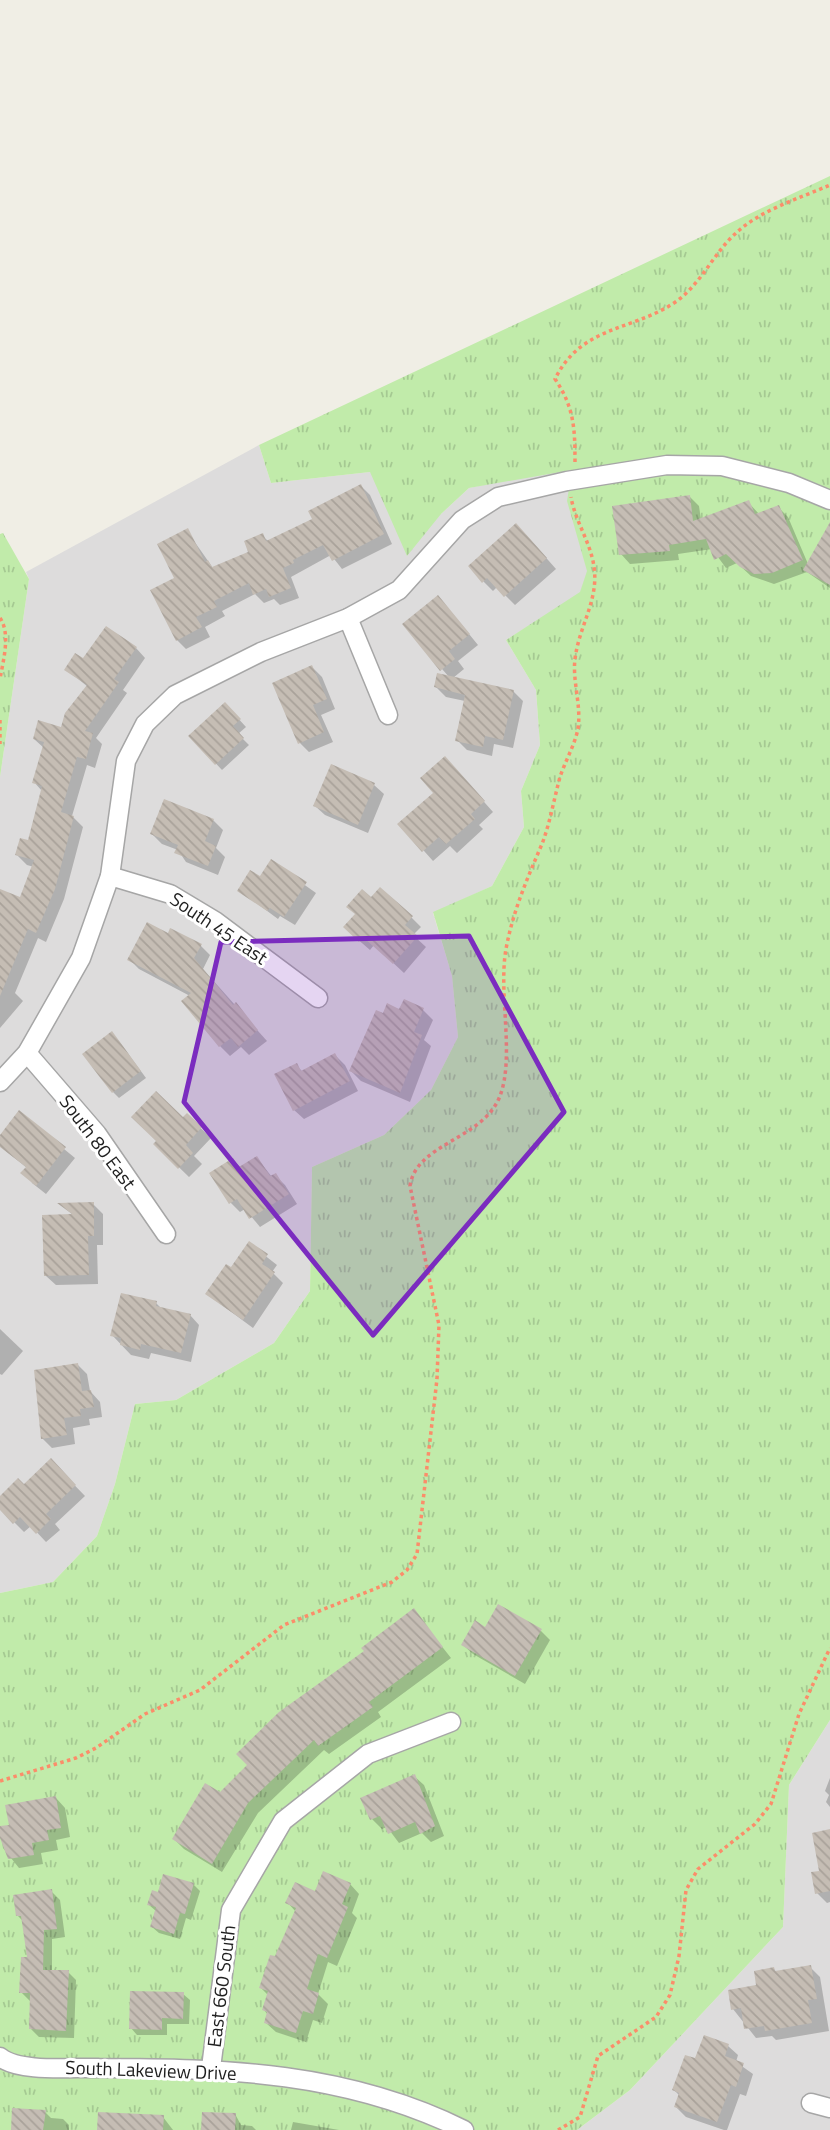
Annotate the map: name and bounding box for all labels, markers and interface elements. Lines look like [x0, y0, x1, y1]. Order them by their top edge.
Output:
street label: South 45 East [165, 884, 274, 971]
street label: South 80 East [53, 1088, 144, 1196]
street label: East 660 South [199, 1923, 242, 2049]
street label: South Lakeview Drive [65, 2052, 237, 2087]

